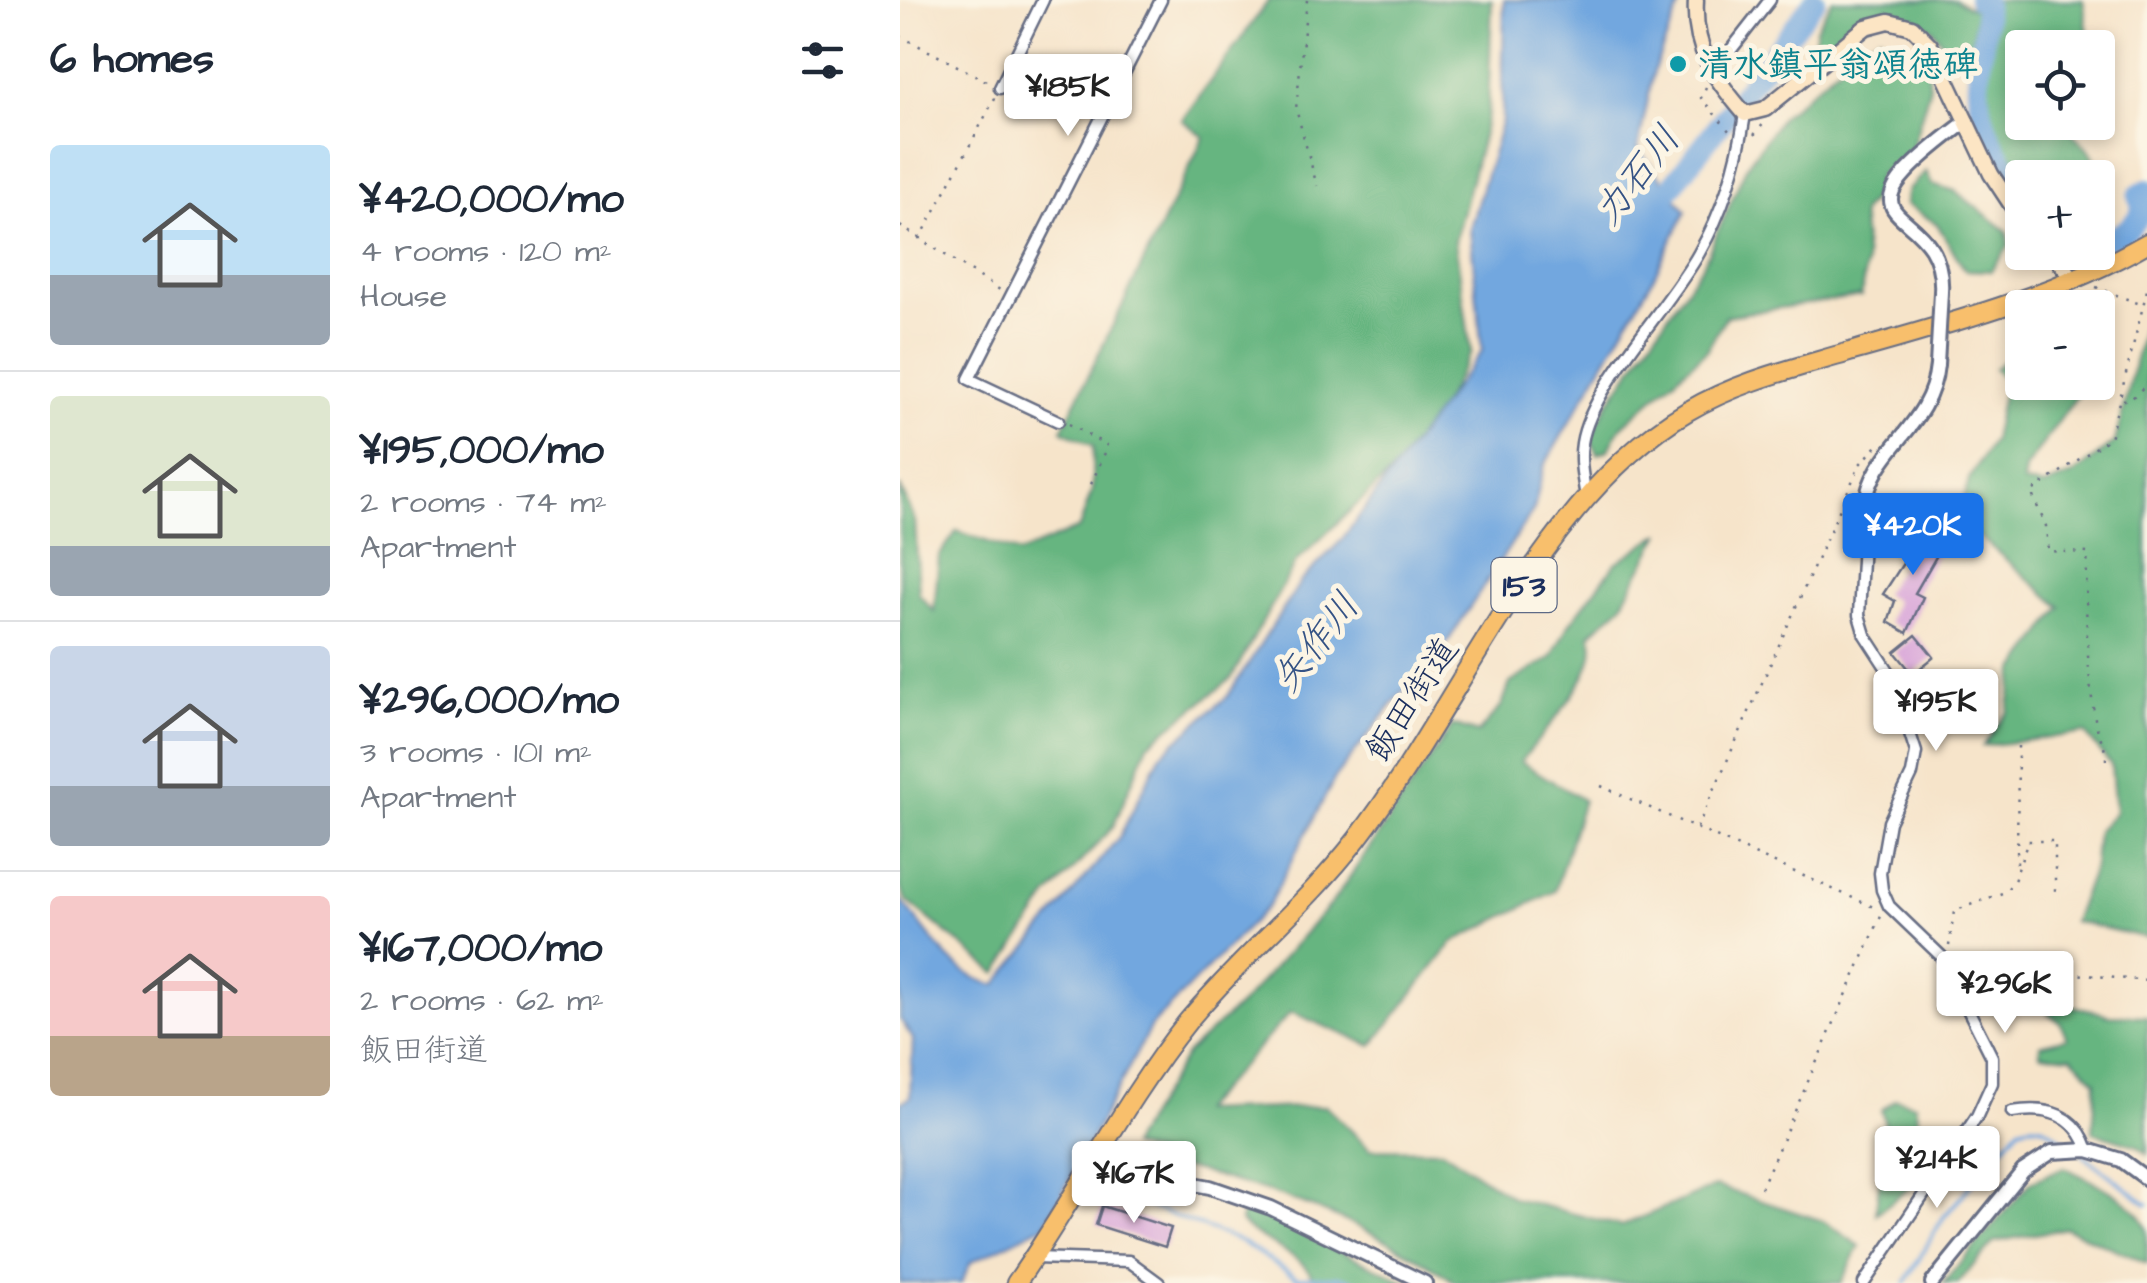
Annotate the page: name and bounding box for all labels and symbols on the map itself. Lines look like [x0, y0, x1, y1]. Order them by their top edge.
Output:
place label: 清水鎮平翁頌徳碑 [1698, 41, 1978, 90]
marker: 清水鎮平翁頌徳碑 [1667, 53, 1689, 75]
pin: ¥185K [998, 54, 1138, 139]
water label: 力石川 [1582, 115, 1693, 237]
pin: ¥420K [1843, 493, 1983, 578]
road number: 153 [1492, 558, 1556, 612]
water label: 矢作川 [1261, 582, 1372, 704]
street label: 飯田街道 [1354, 628, 1471, 772]
pin: ¥195K [1866, 669, 2006, 754]
pin: ¥296K [1935, 951, 2075, 1036]
pin: ¥214K [1867, 1126, 2007, 1211]
pin: ¥167K [1064, 1141, 1204, 1226]

